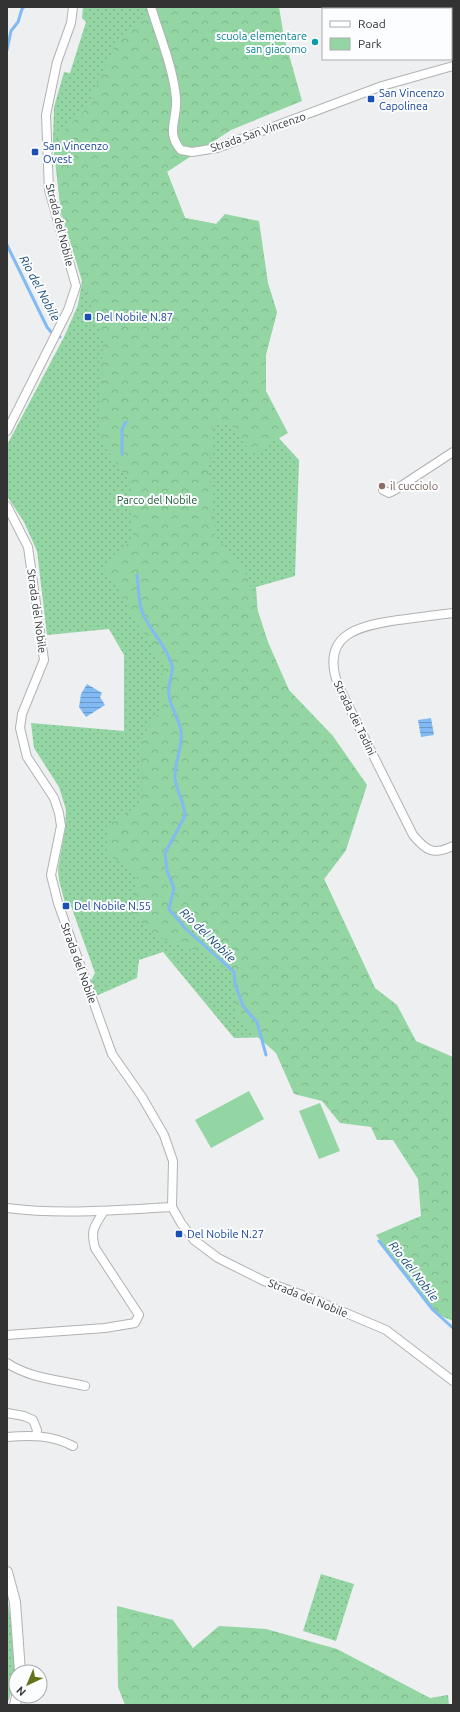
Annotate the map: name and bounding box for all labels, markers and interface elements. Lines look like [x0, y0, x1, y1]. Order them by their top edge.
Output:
legend [322, 8, 452, 60]
text: Road [358, 17, 386, 30]
place label: scuola elementare san giacomo [216, 30, 307, 55]
marker: scuola elementare san giacomo [310, 37, 320, 47]
text: Park [358, 37, 382, 50]
place label: San Vincenzo Capolinea [379, 87, 444, 112]
marker: San Vincenzo Capolinea [366, 94, 376, 104]
street label: Strada San Vincenzo [209, 110, 307, 154]
place label: San Vincenzo Ovest [43, 140, 108, 165]
marker: San Vincenzo Ovest [30, 147, 40, 157]
street label: Strada del Nobile [44, 182, 76, 268]
water label: Rio del Nobile [17, 253, 63, 323]
place label: Del Nobile N.87 [96, 311, 173, 323]
marker: Del Nobile N.87 [83, 312, 93, 322]
place label: il cucciolo [390, 480, 438, 492]
marker: il cucciolo [377, 481, 387, 491]
park label: Parco del Nobile [117, 494, 197, 506]
street label: Strada del Nobile [25, 568, 49, 654]
street label: Strada dei Tadini [332, 679, 378, 757]
place label: Del Nobile N.55 [74, 900, 151, 912]
marker: Del Nobile N.55 [61, 901, 71, 911]
water label: Rio del Nobile [178, 905, 238, 965]
street label: Strada del Nobile [59, 921, 99, 1005]
place label: Del Nobile N.27 [187, 1228, 264, 1240]
marker: Del Nobile N.27 [174, 1229, 184, 1239]
water label: Rio del Nobile [387, 1239, 441, 1303]
street label: Strada del Nobile [266, 1277, 350, 1319]
north arrow [8, 1664, 48, 1704]
text: N [14, 1684, 28, 1698]

